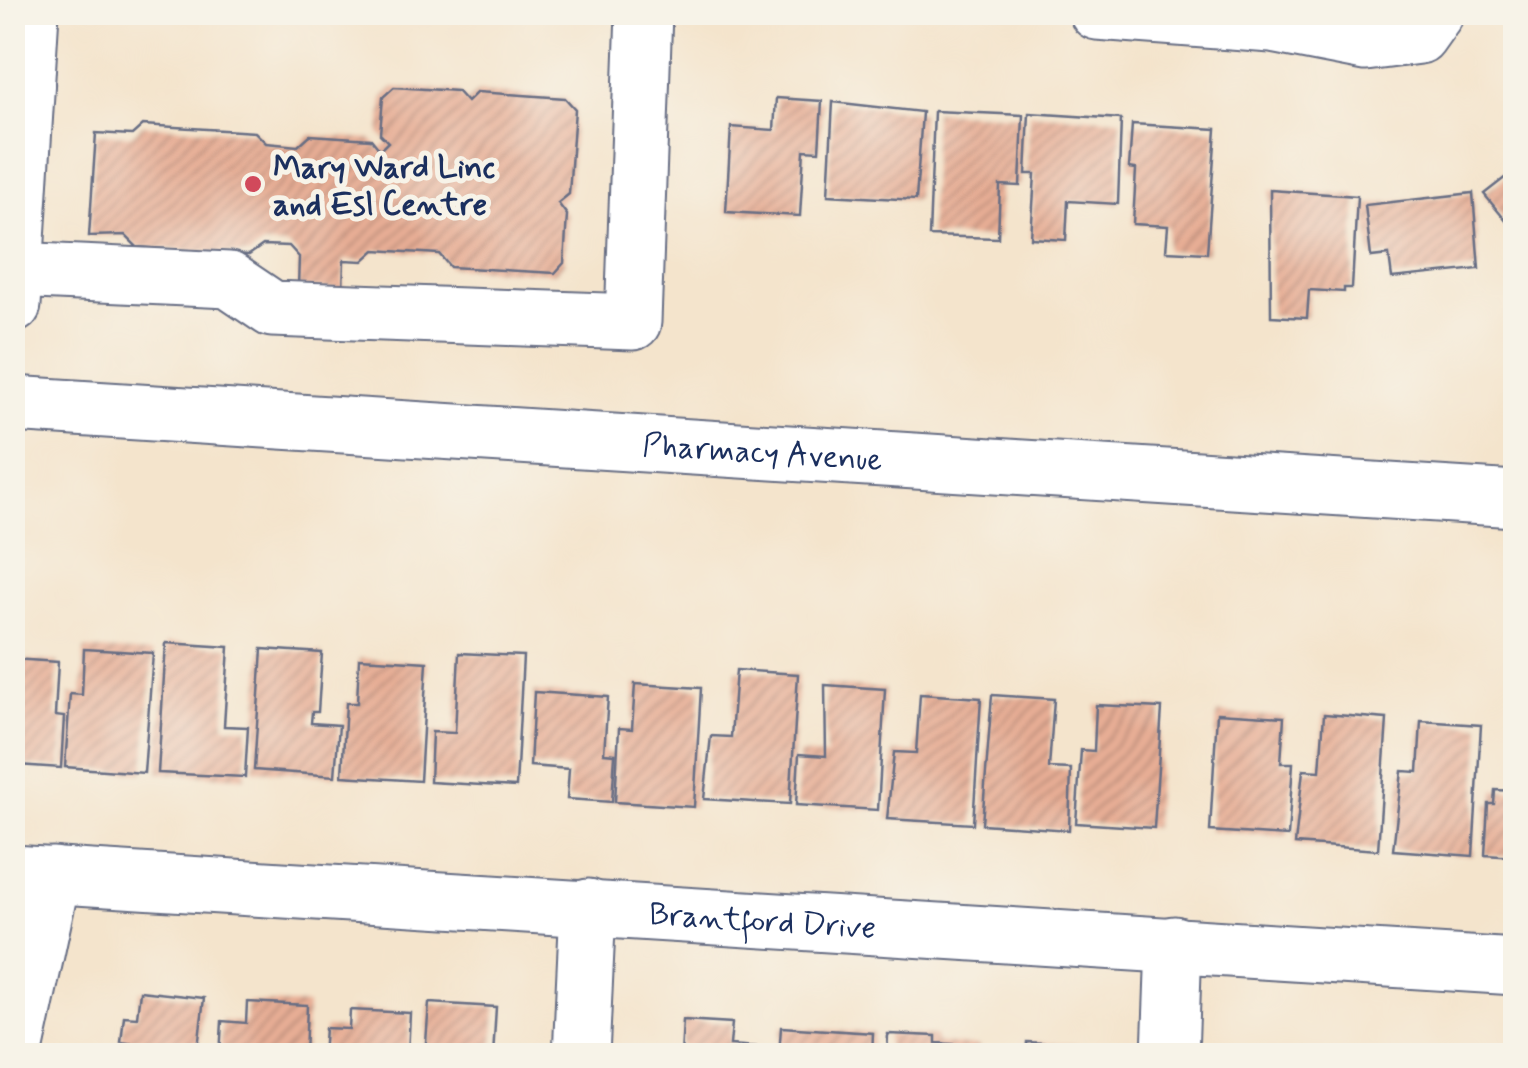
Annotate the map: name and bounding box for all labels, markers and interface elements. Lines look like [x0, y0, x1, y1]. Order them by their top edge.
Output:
place label: Mary Ward Linc and Esl Centre [273, 147, 496, 226]
marker: Mary Ward Linc and Esl Centre [242, 173, 264, 195]
street label: Pharmacy Avenue [641, 425, 884, 482]
street label: Brantford Drive [648, 894, 877, 950]

